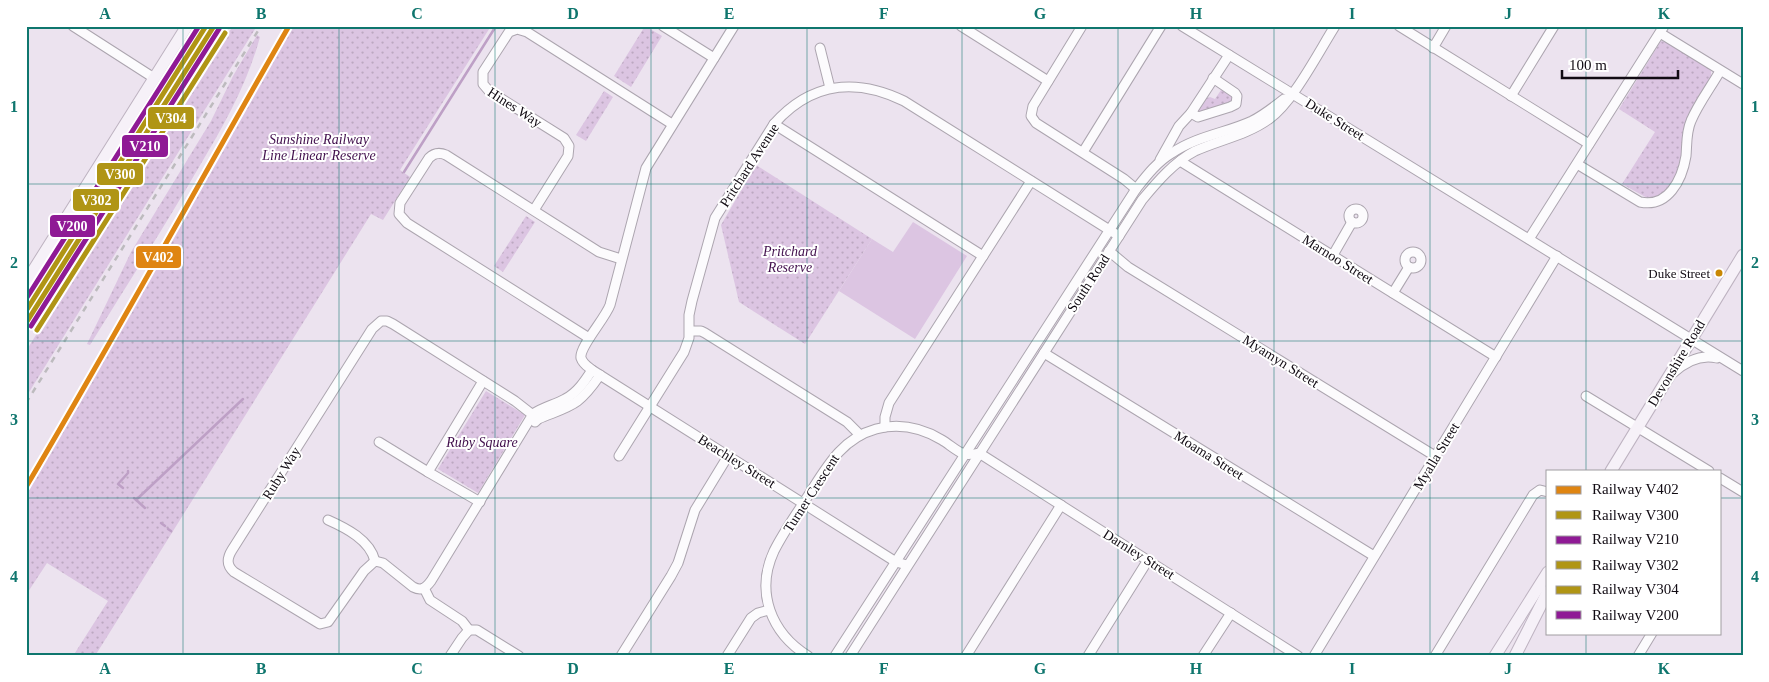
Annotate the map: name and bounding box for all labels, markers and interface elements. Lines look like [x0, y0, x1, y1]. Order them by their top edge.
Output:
text: A [99, 5, 111, 22]
text: B [256, 5, 267, 22]
text: C [411, 5, 423, 22]
text: D [567, 5, 579, 22]
text: E [724, 5, 734, 22]
text: F [879, 5, 889, 22]
text: G [1034, 5, 1047, 22]
text: H [1190, 5, 1203, 22]
text: I [1349, 5, 1355, 22]
text: J [1504, 5, 1512, 22]
text: K [1658, 5, 1671, 22]
scale bar [1562, 48, 1678, 80]
text: 100 m [1569, 57, 1607, 73]
street label: Hines Way [485, 84, 544, 130]
street label: Duke Street [1303, 95, 1367, 143]
text: 1 [10, 98, 18, 115]
text: 1 [1751, 98, 1759, 115]
line badge: V304 [147, 106, 195, 130]
text: V304 [155, 111, 187, 126]
street label: Pritchard Avenue [717, 121, 782, 210]
park label: Sunshine Railway Line Linear Reserve [261, 132, 376, 163]
line badge: V210 [121, 134, 169, 158]
text: V210 [129, 139, 161, 154]
line badge: V300 [96, 162, 144, 186]
text: V300 [104, 167, 136, 182]
line badge: V302 [72, 188, 120, 212]
text: V302 [80, 193, 112, 208]
line badge: V200 [49, 214, 96, 238]
text: V200 [56, 219, 88, 234]
street label: Marnoo Street [1300, 232, 1376, 287]
park label: Pritchard Reserve [762, 244, 818, 275]
line badge: V402 [135, 245, 182, 269]
text: V402 [142, 250, 174, 265]
street label: South Road [1064, 252, 1113, 315]
text: 2 [10, 254, 18, 271]
text: 2 [1751, 254, 1759, 271]
place label: Duke Street [1648, 266, 1710, 281]
marker: Duke Street [1714, 268, 1724, 278]
street label: Devonshire Road [1645, 318, 1708, 409]
street label: Myamyn Street [1240, 332, 1322, 391]
text: 3 [10, 411, 18, 428]
text: 3 [1751, 411, 1759, 428]
street label: Myalla Street [1410, 420, 1462, 493]
street label: Moama Street [1171, 428, 1246, 483]
street label: Beachley Street [695, 432, 778, 491]
park label: Ruby Square [445, 435, 518, 450]
street label: Ruby Way [259, 444, 303, 502]
street label: Turner Crescent [781, 451, 842, 535]
legend [1546, 470, 1722, 634]
text: Railway V402 [1592, 481, 1679, 497]
text: Railway V300 [1592, 507, 1679, 523]
street label: Darnley Street [1100, 527, 1177, 582]
text: Railway V210 [1592, 531, 1679, 547]
text: Railway V302 [1592, 557, 1679, 573]
text: 4 [10, 568, 18, 585]
text: 4 [1751, 568, 1759, 585]
text: Railway V304 [1592, 581, 1679, 597]
text: Railway V200 [1592, 607, 1679, 623]
text: A [99, 660, 111, 677]
text: B [256, 660, 267, 677]
text: C [411, 660, 423, 677]
text: D [567, 660, 579, 677]
text: E [724, 660, 734, 677]
text: F [879, 660, 889, 677]
text: G [1034, 660, 1047, 677]
text: H [1190, 660, 1203, 677]
text: I [1349, 660, 1355, 677]
text: J [1504, 660, 1512, 677]
text: K [1658, 660, 1671, 677]

